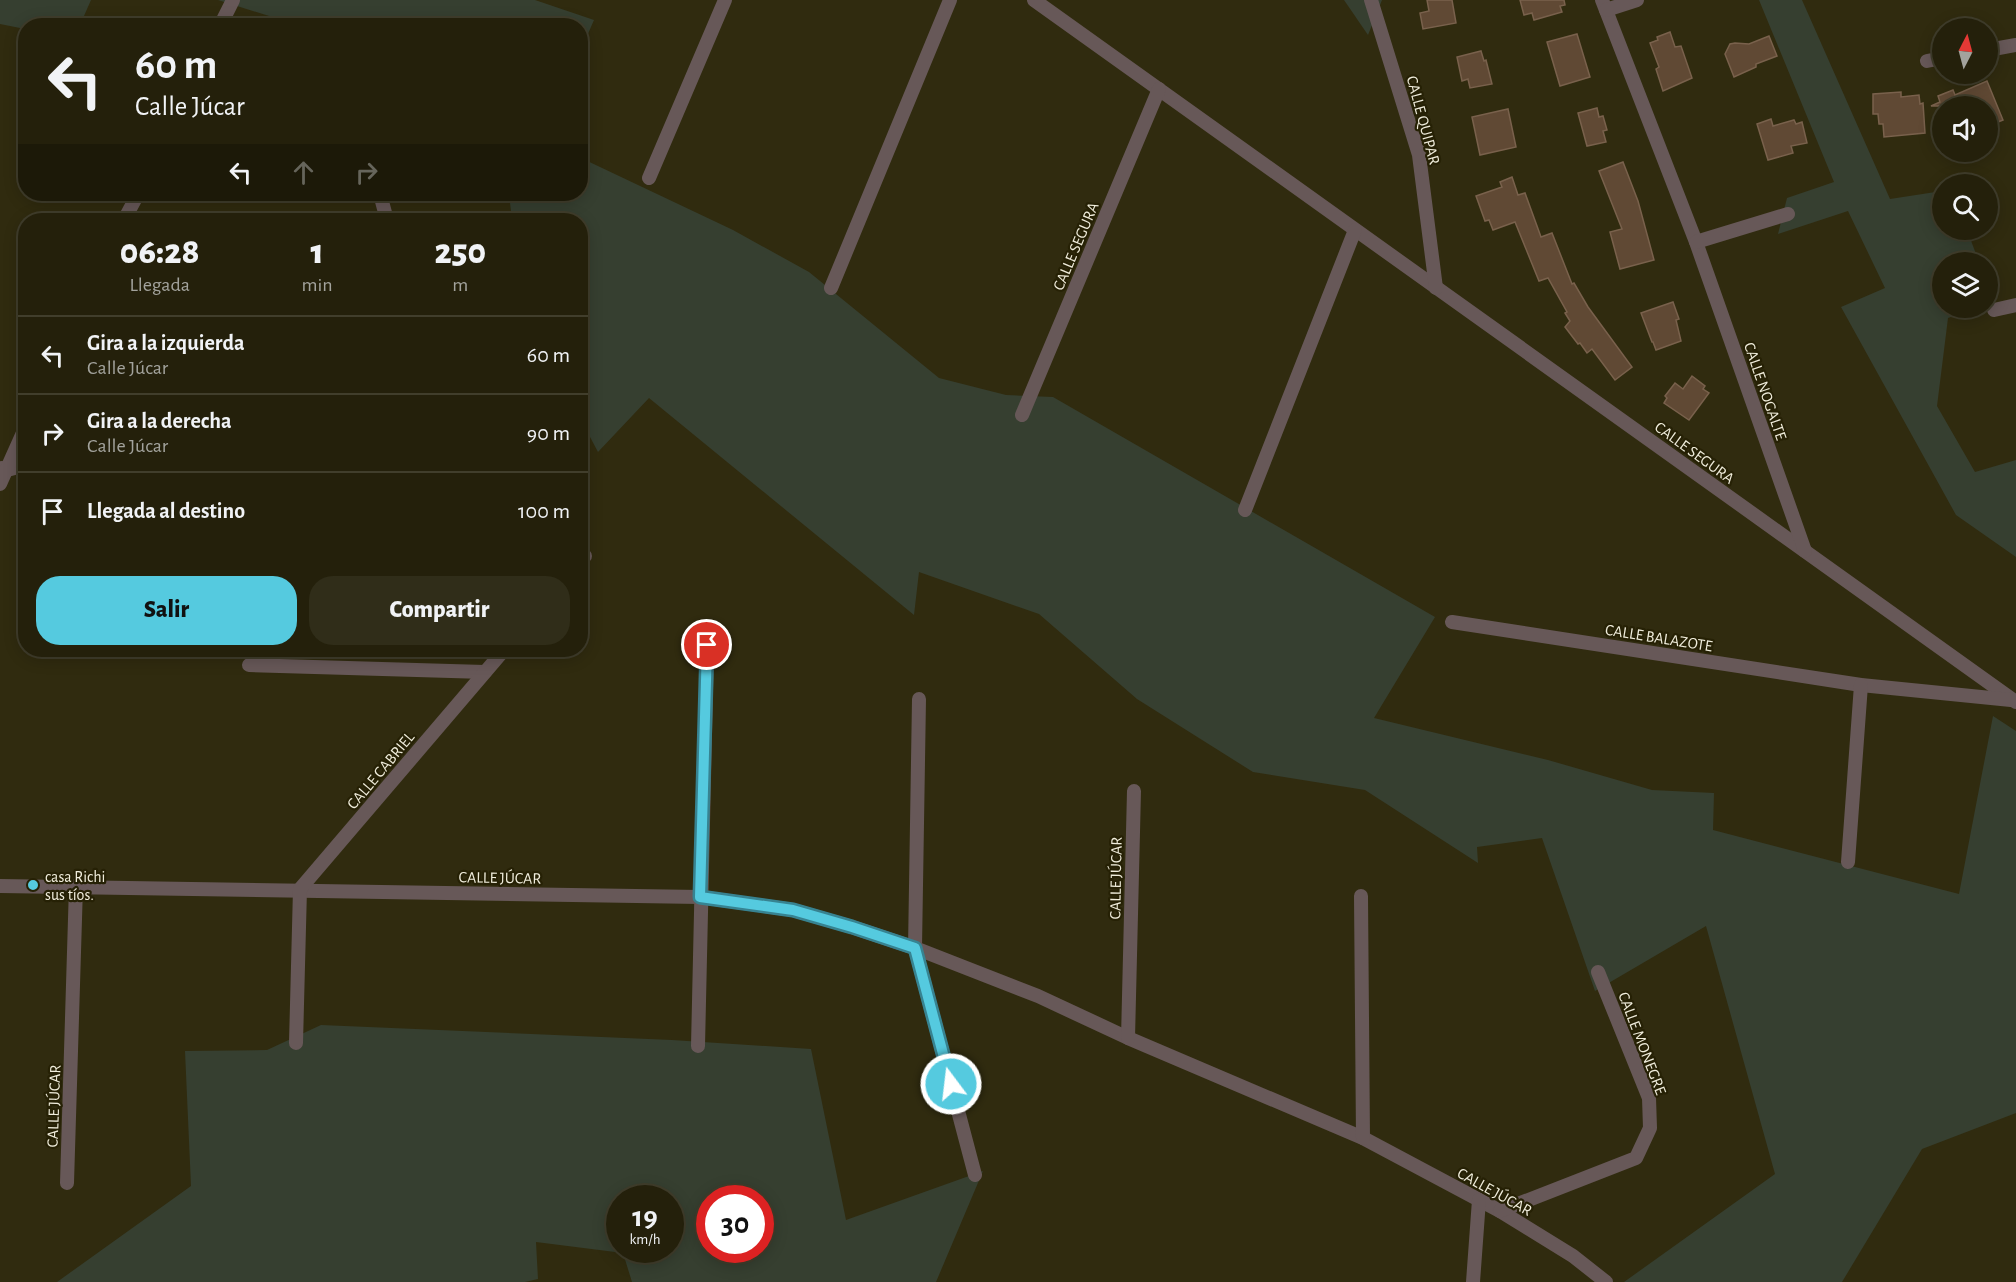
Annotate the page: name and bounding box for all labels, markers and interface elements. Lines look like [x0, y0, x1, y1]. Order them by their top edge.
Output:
north arrow [1932, 18, 1998, 84]
map controls [1932, 18, 1998, 318]
icon: left [36, 42, 114, 120]
text: 60 m [135, 44, 217, 86]
street label: CALLE QUIPAR [1403, 74, 1443, 167]
text: Calle Júcar [135, 93, 245, 120]
button: sound [1932, 96, 1998, 162]
icon: left [224, 156, 257, 189]
icon: ahead [287, 156, 320, 189]
icon: right [350, 156, 383, 189]
button: search [1932, 174, 1998, 240]
street label: CALLE SEGURA [1050, 200, 1102, 293]
text: 06:28 [120, 234, 200, 270]
text: 1 [310, 234, 324, 270]
text: 250 [434, 234, 486, 270]
button: layers [1932, 252, 1998, 318]
text: Llegada [129, 275, 190, 295]
text: min [301, 275, 333, 295]
text: m [452, 275, 468, 295]
text: Gira a la izquierda [87, 332, 245, 354]
icon: left [36, 339, 69, 372]
street label: CALLE NOGALTE [1741, 340, 1789, 443]
text: 60 m [527, 344, 570, 366]
text: Calle Júcar [87, 358, 168, 378]
text: Gira a la derecha [87, 410, 232, 432]
icon: right [36, 417, 69, 450]
street label: CALLE SEGURA [1652, 419, 1737, 487]
text: 90 m [527, 422, 570, 444]
text: Calle Júcar [87, 436, 168, 456]
icon: arrive [36, 495, 69, 528]
text: Llegada al destino [87, 500, 245, 522]
text: 100 m [518, 500, 570, 522]
button: Salir [36, 576, 297, 645]
button: Compartir [309, 576, 570, 645]
pin [681, 619, 732, 670]
street label: CALLE BALAZOTE [1604, 622, 1714, 654]
icon: arrive [690, 628, 723, 661]
street label: CALLE CABRIEL [344, 729, 418, 812]
street label: CALLE JÚCAR [1105, 836, 1125, 919]
street label: CALLE JÚCAR [459, 867, 542, 887]
place label: casa Richi sus tíos. [45, 869, 105, 903]
marker: casa Richi sus tíos. [26, 878, 40, 892]
street label: CALLE MONEGRE [1615, 990, 1669, 1097]
position arrow [919, 1052, 983, 1116]
street label: CALLE JÚCAR [43, 1064, 63, 1148]
street label: CALLE JÚCAR [1454, 1163, 1536, 1219]
speed limit sign: 30 [696, 1185, 774, 1263]
text: 19 [632, 1202, 658, 1232]
text: km/h [630, 1232, 660, 1247]

